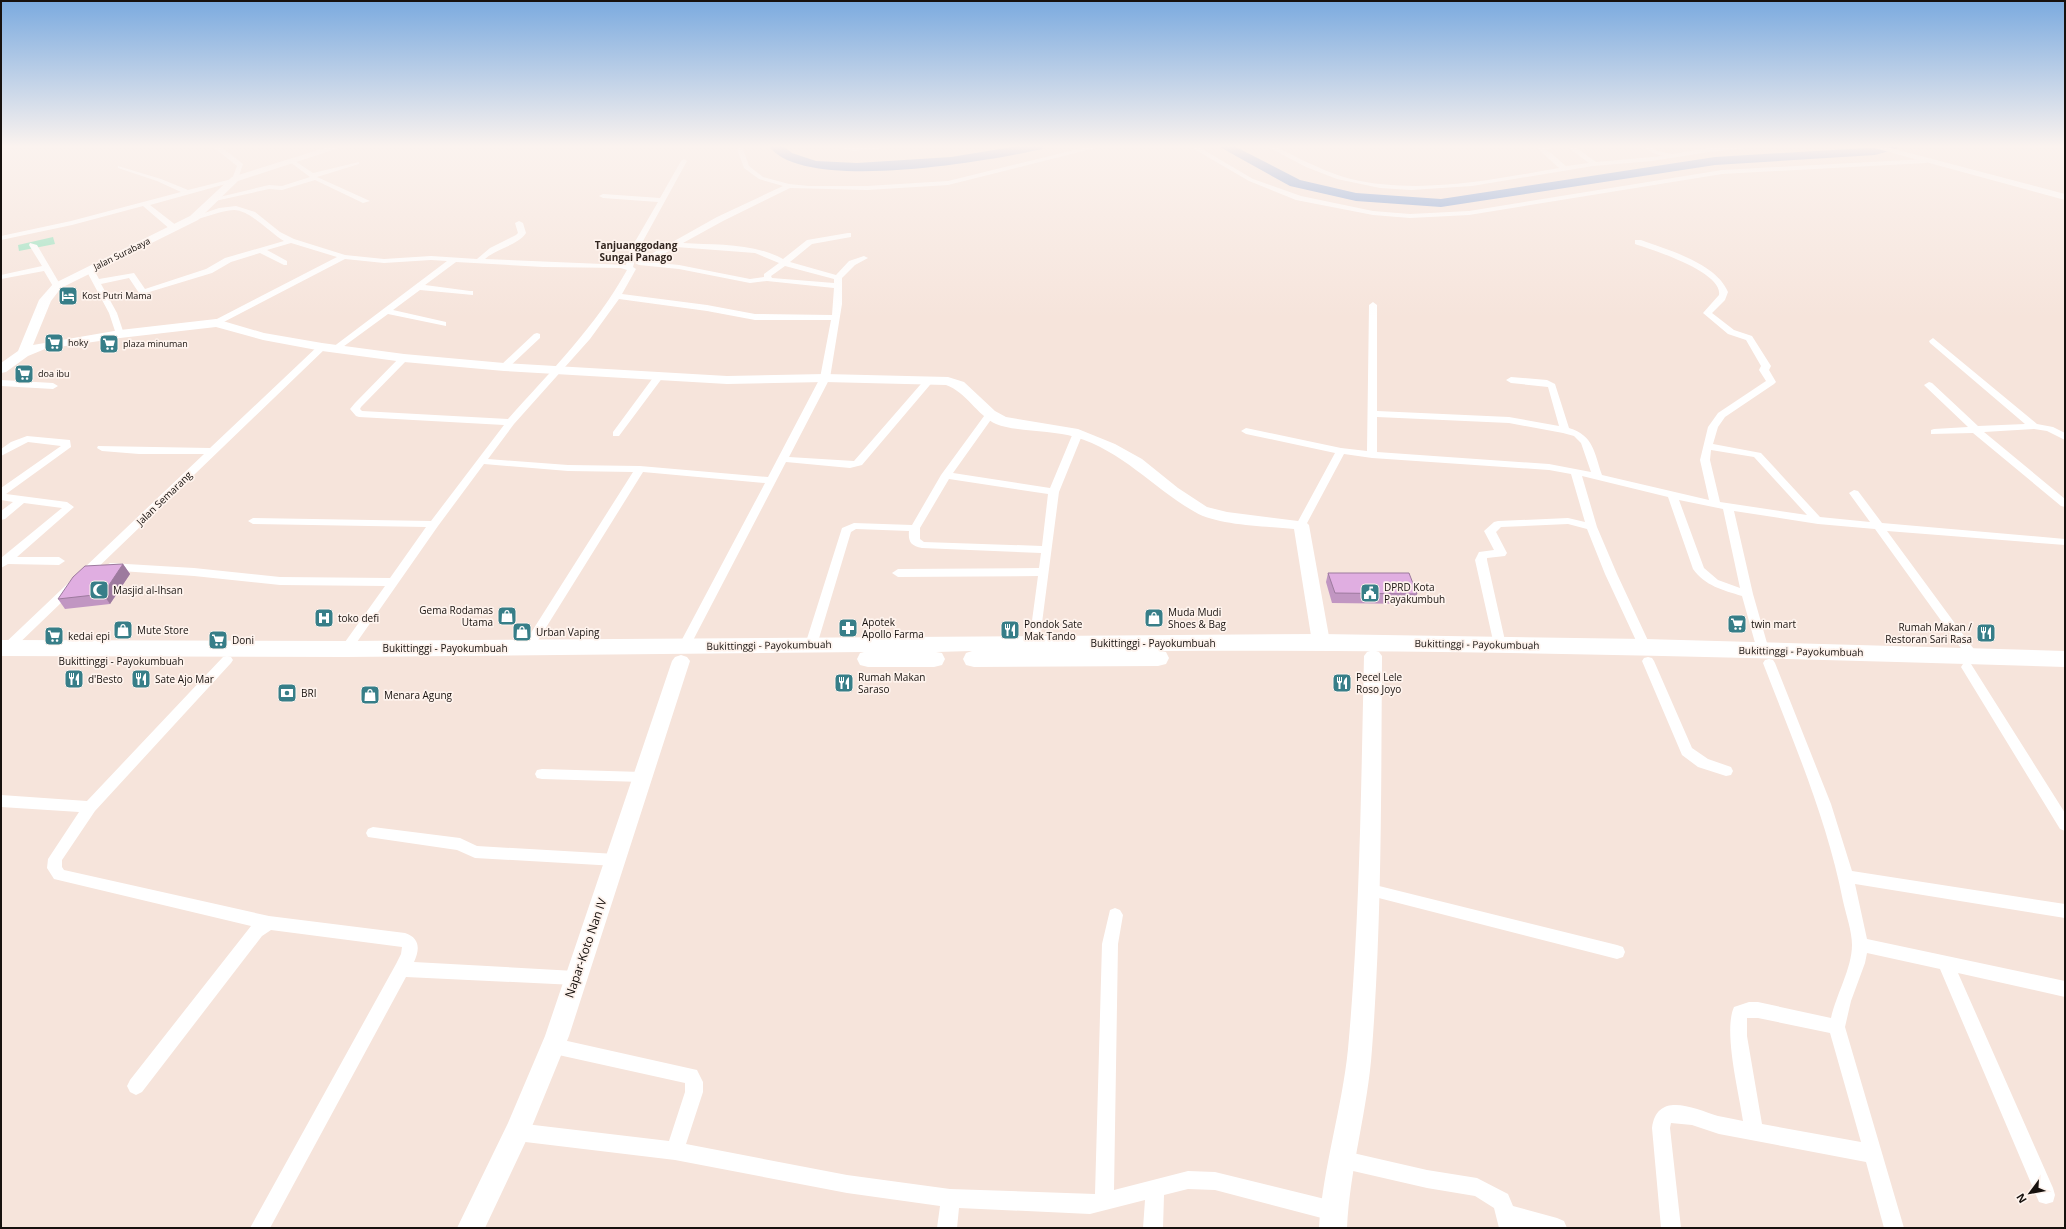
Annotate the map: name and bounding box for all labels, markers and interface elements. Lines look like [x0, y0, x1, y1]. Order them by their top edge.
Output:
street label: Jalan Surabaya [90, 234, 152, 273]
district label: Tanjuanggodang Sungai Panago [595, 238, 678, 264]
hotel icon: Kost Putri Mama [57, 285, 79, 307]
place label: Kost Putri Mama [82, 289, 152, 302]
supermarket icon: hoky [43, 332, 65, 354]
supermarket icon: plaza minuman [98, 333, 120, 355]
place label: hoky [68, 336, 89, 349]
place label: plaza minuman [123, 337, 188, 350]
supermarket icon: doa ibu [13, 363, 35, 385]
place label: doa ibu [38, 367, 70, 380]
street label: Jalan Semarang [132, 468, 195, 529]
mosque icon: Masjid al-Ihsan [88, 579, 110, 601]
place label: DPRD Kota Payakumbuh [1384, 580, 1445, 606]
public building icon: DPRD Kota Payakumbuh [1359, 582, 1381, 604]
place label: Masjid al-Ihsan [113, 583, 183, 597]
place label: Gema Rodamas Utama [419, 603, 493, 629]
shop icon: Gema Rodamas Utama [496, 605, 518, 627]
place label: Muda Mudi Shoes & Bag [1168, 605, 1227, 631]
hospital icon: toko defi [313, 607, 335, 629]
shop icon: Muda Mudi Shoes & Bag [1143, 607, 1165, 629]
place label: toko defi [338, 611, 379, 625]
supermarket icon: twin mart [1726, 613, 1748, 635]
place label: Apotek Apollo Farma [862, 615, 924, 641]
pharmacy icon: Apotek Apollo Farma [837, 617, 859, 639]
place label: Pondok Sate Mak Tando [1024, 617, 1083, 643]
place label: twin mart [1751, 617, 1796, 631]
shop icon: Mute Store [112, 619, 134, 641]
restaurant icon: Pondok Sate Mak Tando [999, 619, 1021, 641]
place label: Rumah Makan / Restoran Sari Rasa [1885, 620, 1972, 646]
shop icon: Urban Vaping [511, 621, 533, 643]
restaurant icon: Rumah Makan / Restoran Sari Rasa [1975, 622, 1997, 644]
place label: Mute Store [137, 623, 189, 637]
supermarket icon: kedai epi [43, 625, 65, 647]
place label: Urban Vaping [536, 625, 600, 639]
place label: kedai epi [68, 629, 110, 643]
supermarket icon: Doni [207, 629, 229, 651]
place label: Doni [232, 633, 254, 647]
street label: Bukittinggi - Payokumbuah [1090, 636, 1216, 650]
street label: Bukittinggi - Payokumbuah [1414, 636, 1540, 652]
street label: Bukittinggi - Payokumbuah [706, 637, 832, 653]
street label: Bukittinggi - Payokumbuah [382, 641, 508, 655]
street label: Bukittinggi - Payokumbuah [1738, 643, 1864, 659]
street label: Bukittinggi - Payokumbuah [58, 654, 184, 668]
restaurant icon: d'Besto [63, 668, 85, 690]
restaurant icon: Sate Ajo Mar [130, 668, 152, 690]
place label: Rumah Makan Saraso [858, 670, 925, 696]
place label: Pecel Lele Roso Joyo [1356, 670, 1403, 696]
place label: d'Besto [88, 672, 123, 686]
place label: Sate Ajo Mar [155, 672, 214, 686]
restaurant icon: Rumah Makan Saraso [833, 672, 855, 694]
restaurant icon: Pecel Lele Roso Joyo [1331, 672, 1353, 694]
bank icon: BRI [276, 682, 298, 704]
shop icon: Menara Agung [359, 684, 381, 706]
place label: BRI [301, 686, 316, 700]
place label: Menara Agung [384, 688, 453, 702]
street label: Napar-Koto Nan IV [561, 895, 611, 1000]
north arrow [2010, 1173, 2050, 1213]
text: N [2012, 1191, 2030, 1206]

